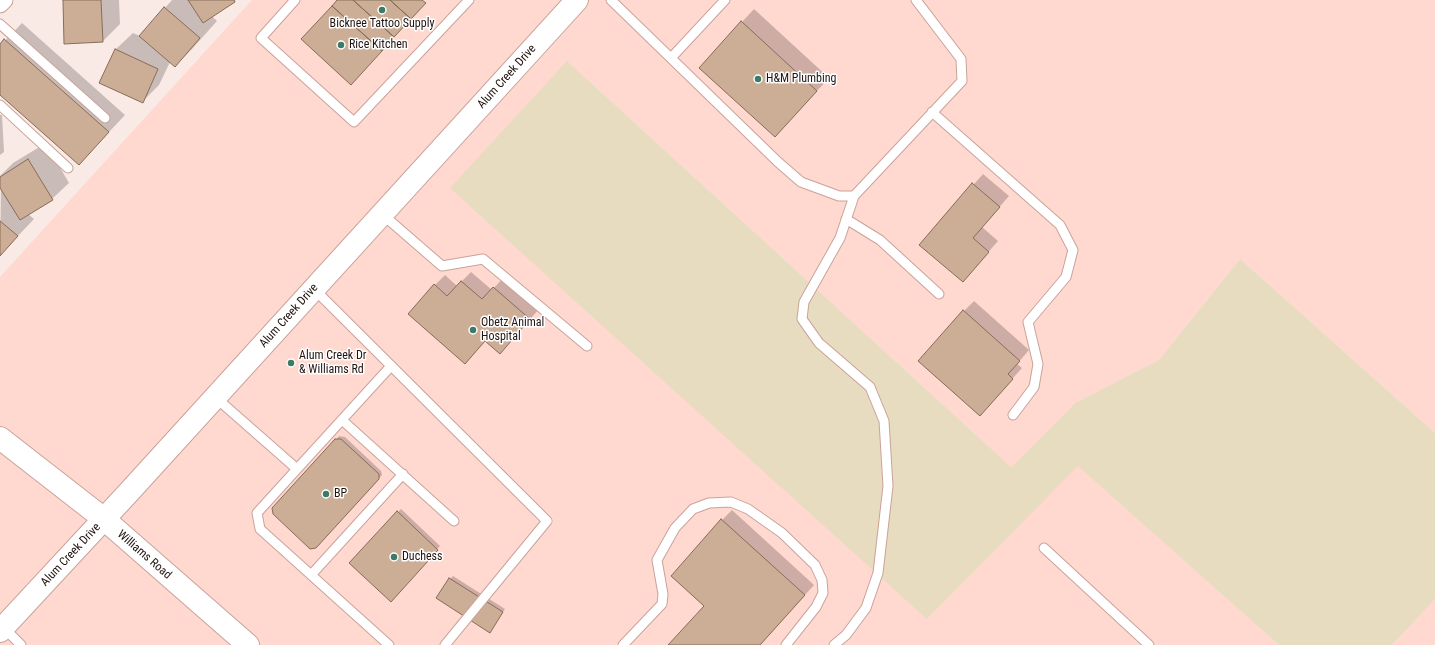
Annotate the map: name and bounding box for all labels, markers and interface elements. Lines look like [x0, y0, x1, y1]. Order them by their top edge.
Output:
marker: Bicknee Tattoo Supply [377, 5, 387, 15]
place label: Bicknee Tattoo Supply [330, 17, 434, 31]
place label: Rice Kitchen [349, 38, 408, 52]
marker: Rice Kitchen [336, 40, 346, 50]
street label: Alum Creek Drive [475, 42, 539, 112]
place label: H&M Plumbing [766, 72, 836, 86]
marker: H&M Plumbing [753, 74, 763, 84]
street label: Alum Creek Drive [257, 281, 321, 351]
place label: Obetz Animal Hospital [481, 316, 544, 344]
marker: Obetz Animal Hospital [468, 325, 478, 335]
place label: Alum Creek Dr & Williams Rd [299, 349, 367, 377]
marker: Alum Creek Dr & Williams Rd [286, 358, 296, 368]
place label: BP [334, 487, 347, 501]
marker: BP [321, 489, 331, 499]
street label: Alum Creek Drive [38, 520, 104, 590]
street label: Williams Road [114, 528, 174, 582]
place label: Duchess [402, 550, 443, 564]
marker: Duchess [389, 552, 399, 562]

